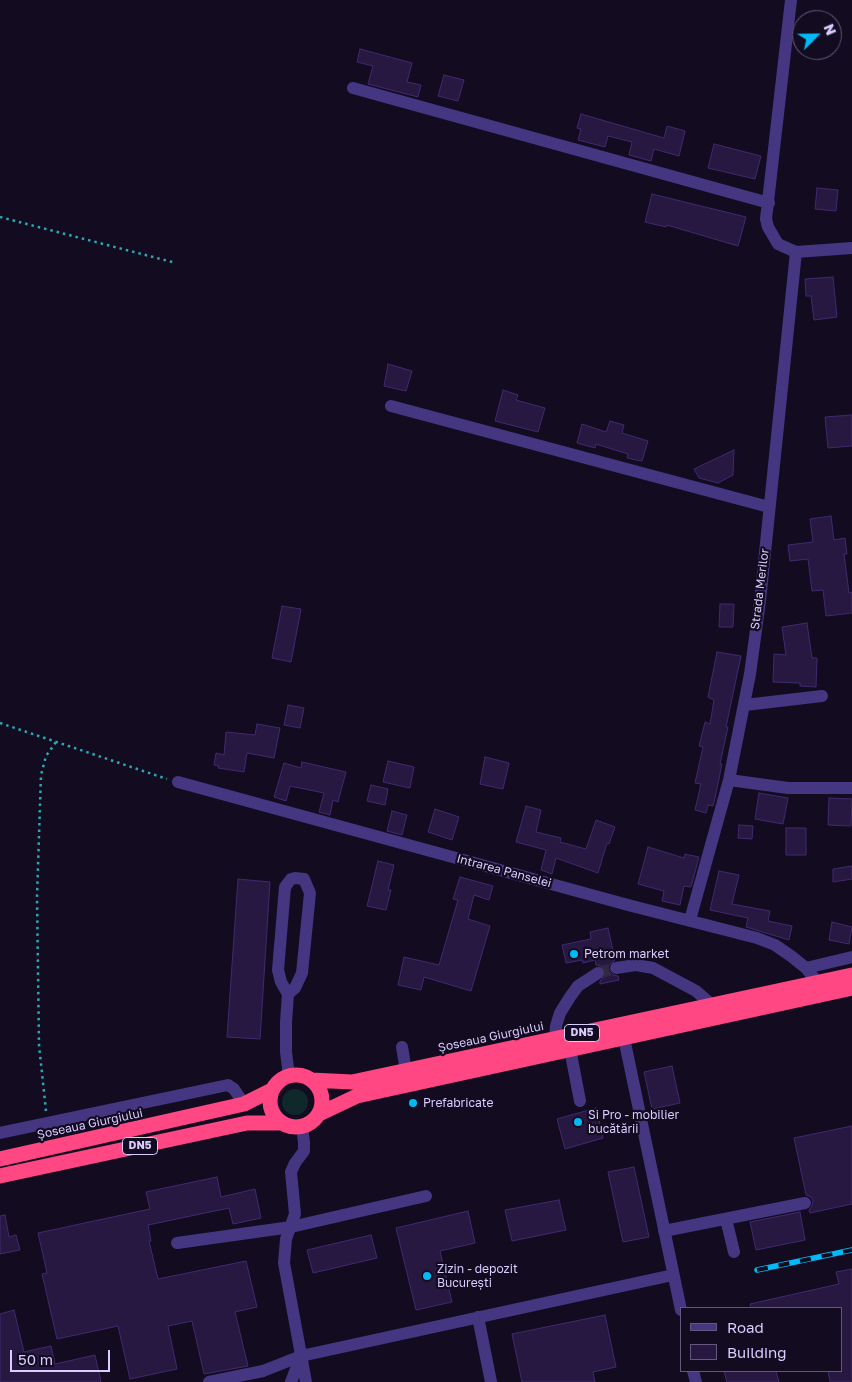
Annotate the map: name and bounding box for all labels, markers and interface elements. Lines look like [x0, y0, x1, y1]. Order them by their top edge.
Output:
north arrow [792, 10, 842, 60]
text: N [820, 21, 840, 38]
street label: Strada Merilor [748, 548, 772, 630]
street label: Intrarea Panselei [455, 851, 553, 891]
place label: Petrom market [584, 947, 669, 961]
marker: Petrom market [568, 948, 580, 960]
street label: Șoseaua Giurgiului [437, 1019, 545, 1055]
road number: DN5 [564, 1024, 600, 1042]
place label: Prefabricate [423, 1096, 493, 1110]
marker: Prefabricate [407, 1097, 419, 1109]
street label: Șoseaua Giurgiului [36, 1106, 144, 1142]
place label: Si Pro - mobilier bucătării [588, 1108, 679, 1136]
marker: Si Pro - mobilier bucătării [572, 1116, 584, 1128]
road number: DN5 [122, 1138, 158, 1154]
place label: Zizin - depozit București [437, 1262, 518, 1290]
marker: Zizin - depozit București [421, 1270, 433, 1282]
legend [680, 1307, 842, 1372]
text: Road [727, 1318, 764, 1336]
scale bar [12, 1340, 112, 1372]
text: Building [727, 1343, 787, 1361]
text: 50 m [18, 1350, 53, 1368]

